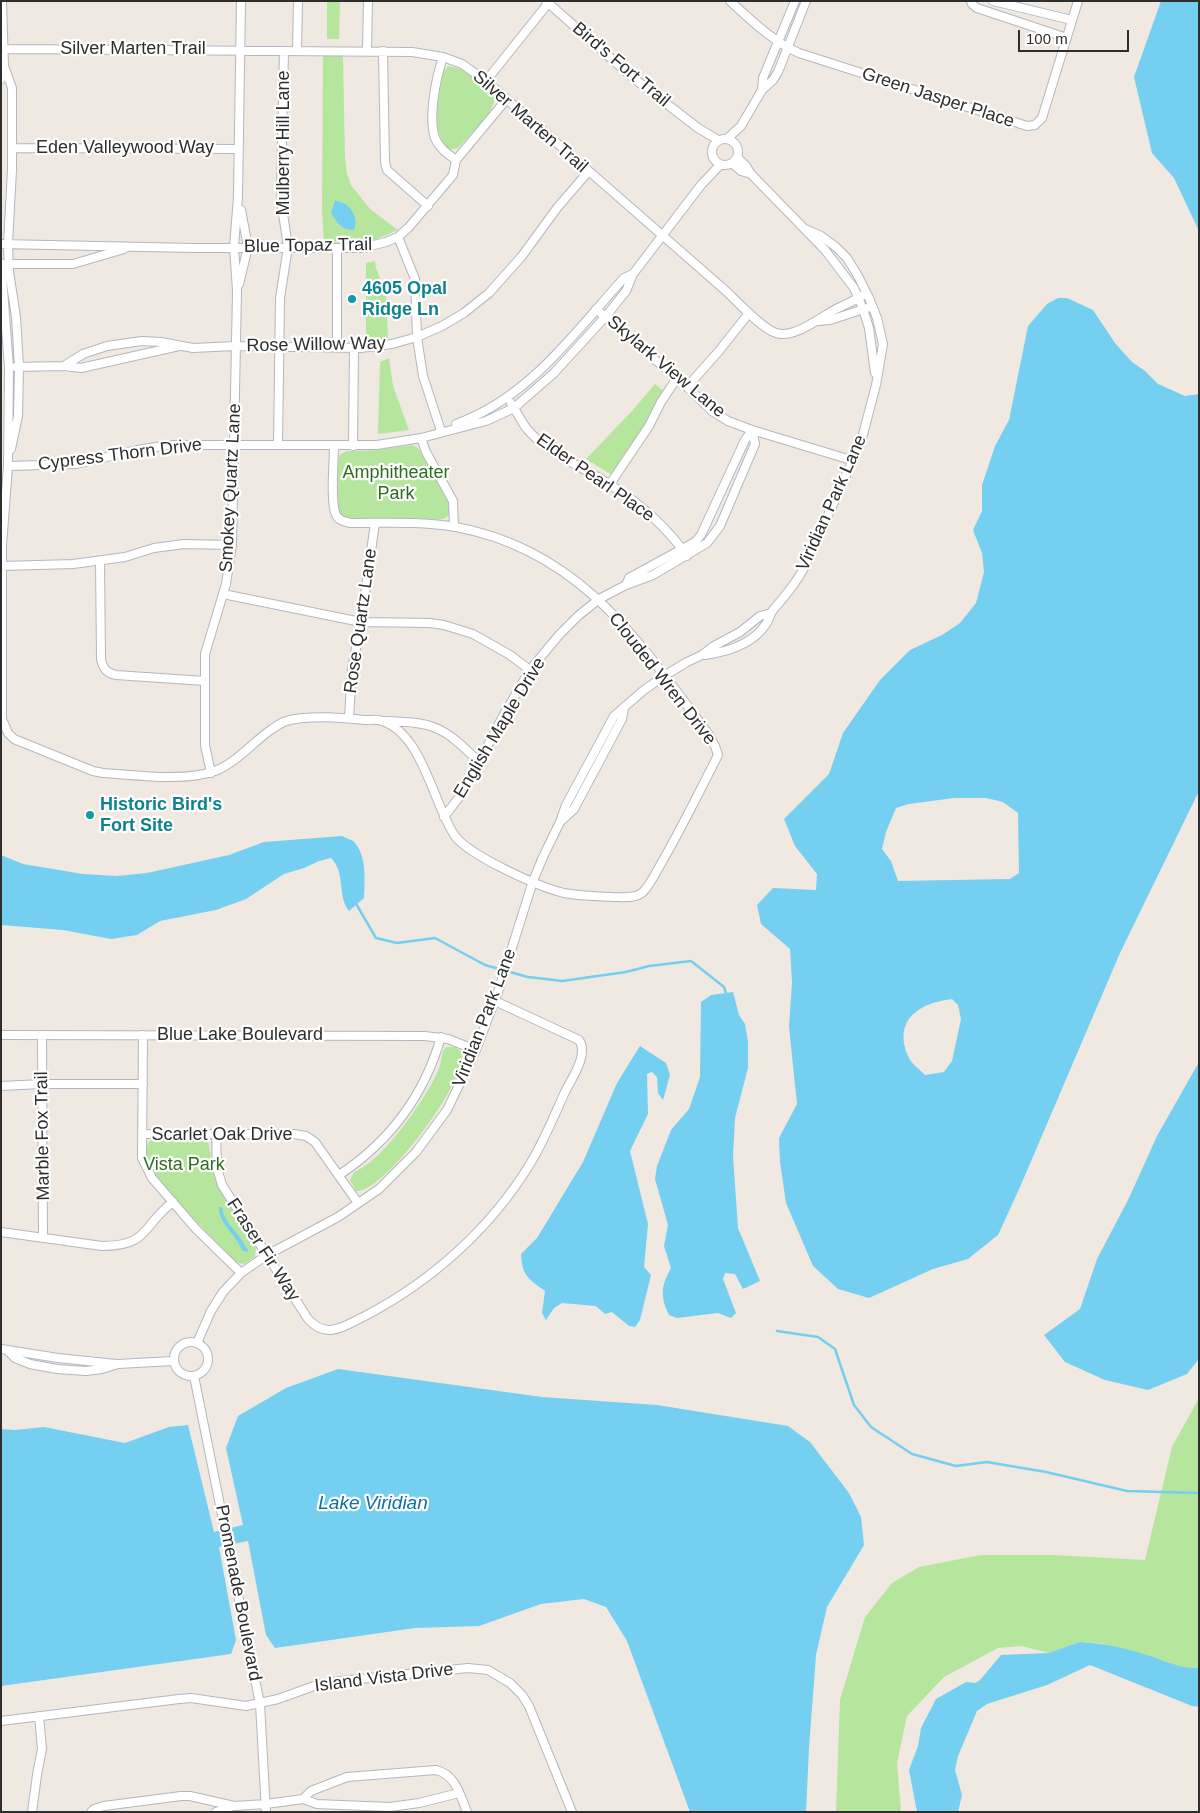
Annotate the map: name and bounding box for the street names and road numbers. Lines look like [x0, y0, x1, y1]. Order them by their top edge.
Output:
street label: Bird's Fort Trail [568, 18, 674, 112]
street label: Silver Marten Trail [60, 38, 206, 60]
street label: Green Jasper Place [859, 63, 1017, 133]
street label: Silver Marten Trail [468, 66, 592, 178]
street label: Mulberry Hill Lane [273, 70, 295, 216]
street label: Eden Valleywood Way [36, 137, 214, 159]
street label: Blue Topaz Trail [244, 234, 372, 258]
street label: Skylark View Lane [602, 311, 730, 423]
street label: Rose Willow Way [246, 333, 386, 357]
street label: Smokey Quartz Lane [216, 403, 246, 573]
street label: Elder Pearl Place [532, 429, 658, 527]
street label: Viridian Park Lane [792, 432, 872, 574]
street label: Cypress Thorn Drive [37, 434, 203, 476]
street label: Rose Quartz Lane [340, 547, 382, 695]
street label: Clouded Wren Drive [604, 609, 720, 749]
street label: English Maple Drive [450, 654, 550, 802]
street label: Viridian Park Lane [449, 946, 521, 1090]
street label: Blue Lake Boulevard [157, 1024, 323, 1046]
street label: Marble Fox Trail [31, 1071, 55, 1201]
street label: Scarlet Oak Drive [151, 1124, 293, 1146]
street label: Fraser Fir Way [222, 1194, 304, 1306]
street label: Promenade Boulevard [210, 1503, 266, 1683]
street label: Island Vista Drive [313, 1659, 455, 1697]

